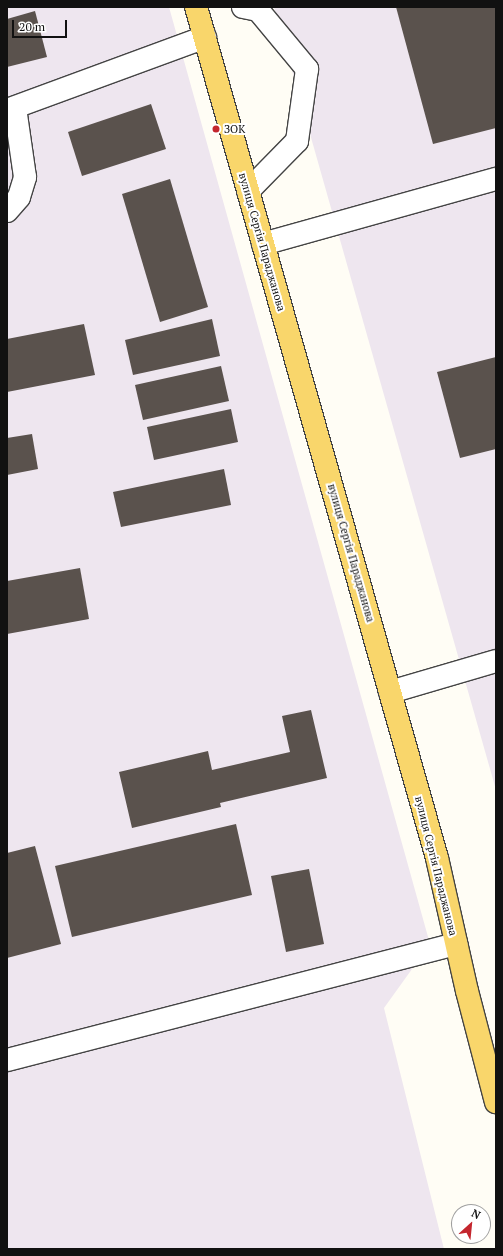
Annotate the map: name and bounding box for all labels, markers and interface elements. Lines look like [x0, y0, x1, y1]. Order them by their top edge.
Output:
scale bar [14, 12, 69, 38]
text: 20 m [19, 19, 45, 34]
place label: ЗОК [224, 122, 245, 136]
marker: ЗОК [211, 124, 221, 134]
street label: вулиця Сергія Параджанова [236, 171, 288, 313]
street label: вулиця Сергія Параджанова [325, 482, 377, 624]
street label: вулиця Сергія Параджанова [412, 795, 460, 937]
north arrow [451, 1204, 491, 1244]
text: N [469, 1206, 483, 1222]

